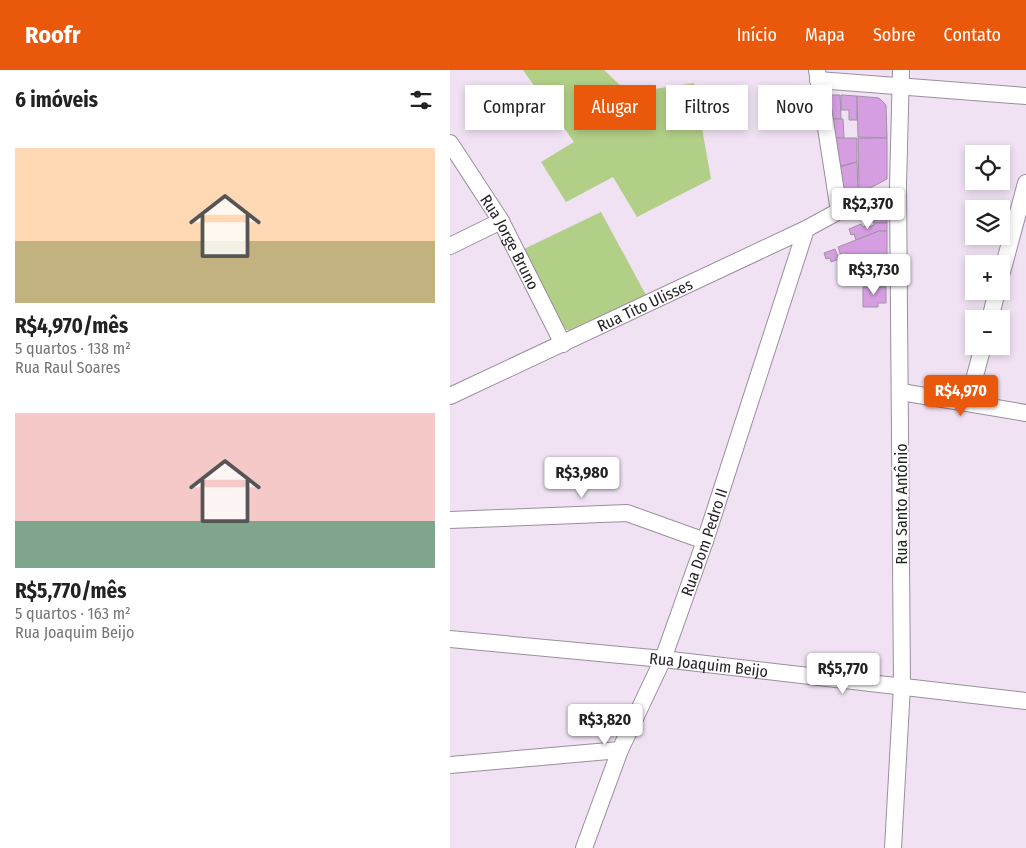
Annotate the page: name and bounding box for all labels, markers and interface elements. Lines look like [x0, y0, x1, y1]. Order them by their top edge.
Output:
text: Roofr [25, 21, 80, 49]
text: Início [737, 24, 777, 46]
text: Mapa [805, 24, 845, 46]
text: Sobre [873, 24, 916, 46]
text: Contato [944, 24, 1001, 46]
chip: Comprar [465, 85, 564, 130]
chip: Alugar [574, 85, 656, 130]
chip: Filtros [666, 85, 748, 130]
chip: Novo [758, 85, 832, 130]
icon: filters [407, 86, 435, 114]
text: 6 imóveis [15, 87, 98, 113]
map controls [965, 145, 1010, 355]
button: locate [965, 145, 1010, 190]
icon: home [180, 181, 270, 271]
pin: R$2,370 [822, 188, 914, 230]
street label: Rua Jorge Bruno [476, 191, 543, 293]
text: R$2,370 [843, 194, 893, 213]
button: layers [965, 200, 1010, 245]
pin: R$3,730 [828, 254, 920, 296]
button: + [965, 255, 1010, 300]
text: R$3,730 [848, 260, 900, 279]
street label: Rua Tito Ulisses [594, 275, 696, 336]
button: − [965, 310, 1010, 355]
text: R$4,970/mês [15, 313, 128, 339]
text: 5 quartos · 138 m² [15, 339, 131, 358]
text: Rua Raul Soares [15, 358, 120, 377]
pin: R$4,970 [915, 374, 1007, 417]
text: R$4,970 [935, 381, 987, 400]
street label: Rua Santo Antônio [892, 443, 911, 565]
icon: home [180, 446, 270, 536]
pin: R$3,980 [536, 456, 628, 499]
text: R$3,980 [555, 463, 609, 482]
street label: Rua Dom Pedro II [677, 486, 731, 599]
text: R$5,770/mês [15, 578, 126, 604]
text: 5 quartos · 163 m² [15, 604, 131, 623]
text: Rua Joaquim Beijo [15, 623, 134, 642]
street label: Rua Joaquim Beijo [648, 649, 769, 681]
pin: R$5,770 [797, 652, 889, 695]
text: R$5,770 [818, 659, 868, 678]
pin: R$3,820 [559, 704, 651, 746]
text: R$3,820 [579, 710, 631, 729]

